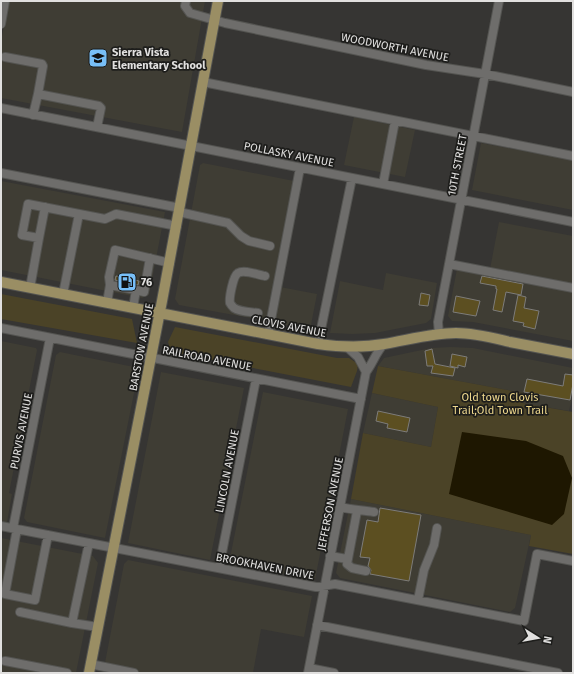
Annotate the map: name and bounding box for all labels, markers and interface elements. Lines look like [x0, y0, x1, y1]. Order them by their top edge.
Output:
street label: WOODWORTH AVENUE [340, 31, 450, 64]
place label: Sierra Vista Elementary School [112, 46, 206, 72]
school or university icon: Sierra Vista Elementary School [87, 47, 109, 69]
street label: 10TH STREET [445, 133, 470, 197]
street label: POLLASKY AVENUE [243, 139, 335, 170]
fuel station icon: 76 [116, 271, 138, 293]
place label: 76 [141, 276, 152, 289]
street label: BARSTOW AVENUE [127, 302, 156, 392]
street label: CLOVIS AVENUE [250, 313, 327, 340]
street label: RAILROAD AVENUE [161, 343, 253, 374]
park label: Old town Clovis Trail;Old Town Trail [453, 391, 547, 417]
street label: PURVIS AVENUE [8, 392, 35, 470]
street label: LINCOLN AVENUE [213, 428, 242, 514]
street label: JEFFERSON AVENUE [315, 456, 346, 552]
street label: BROOKHAVEN DRIVE [215, 551, 315, 582]
north arrow [518, 618, 558, 658]
text: N [540, 635, 554, 645]

